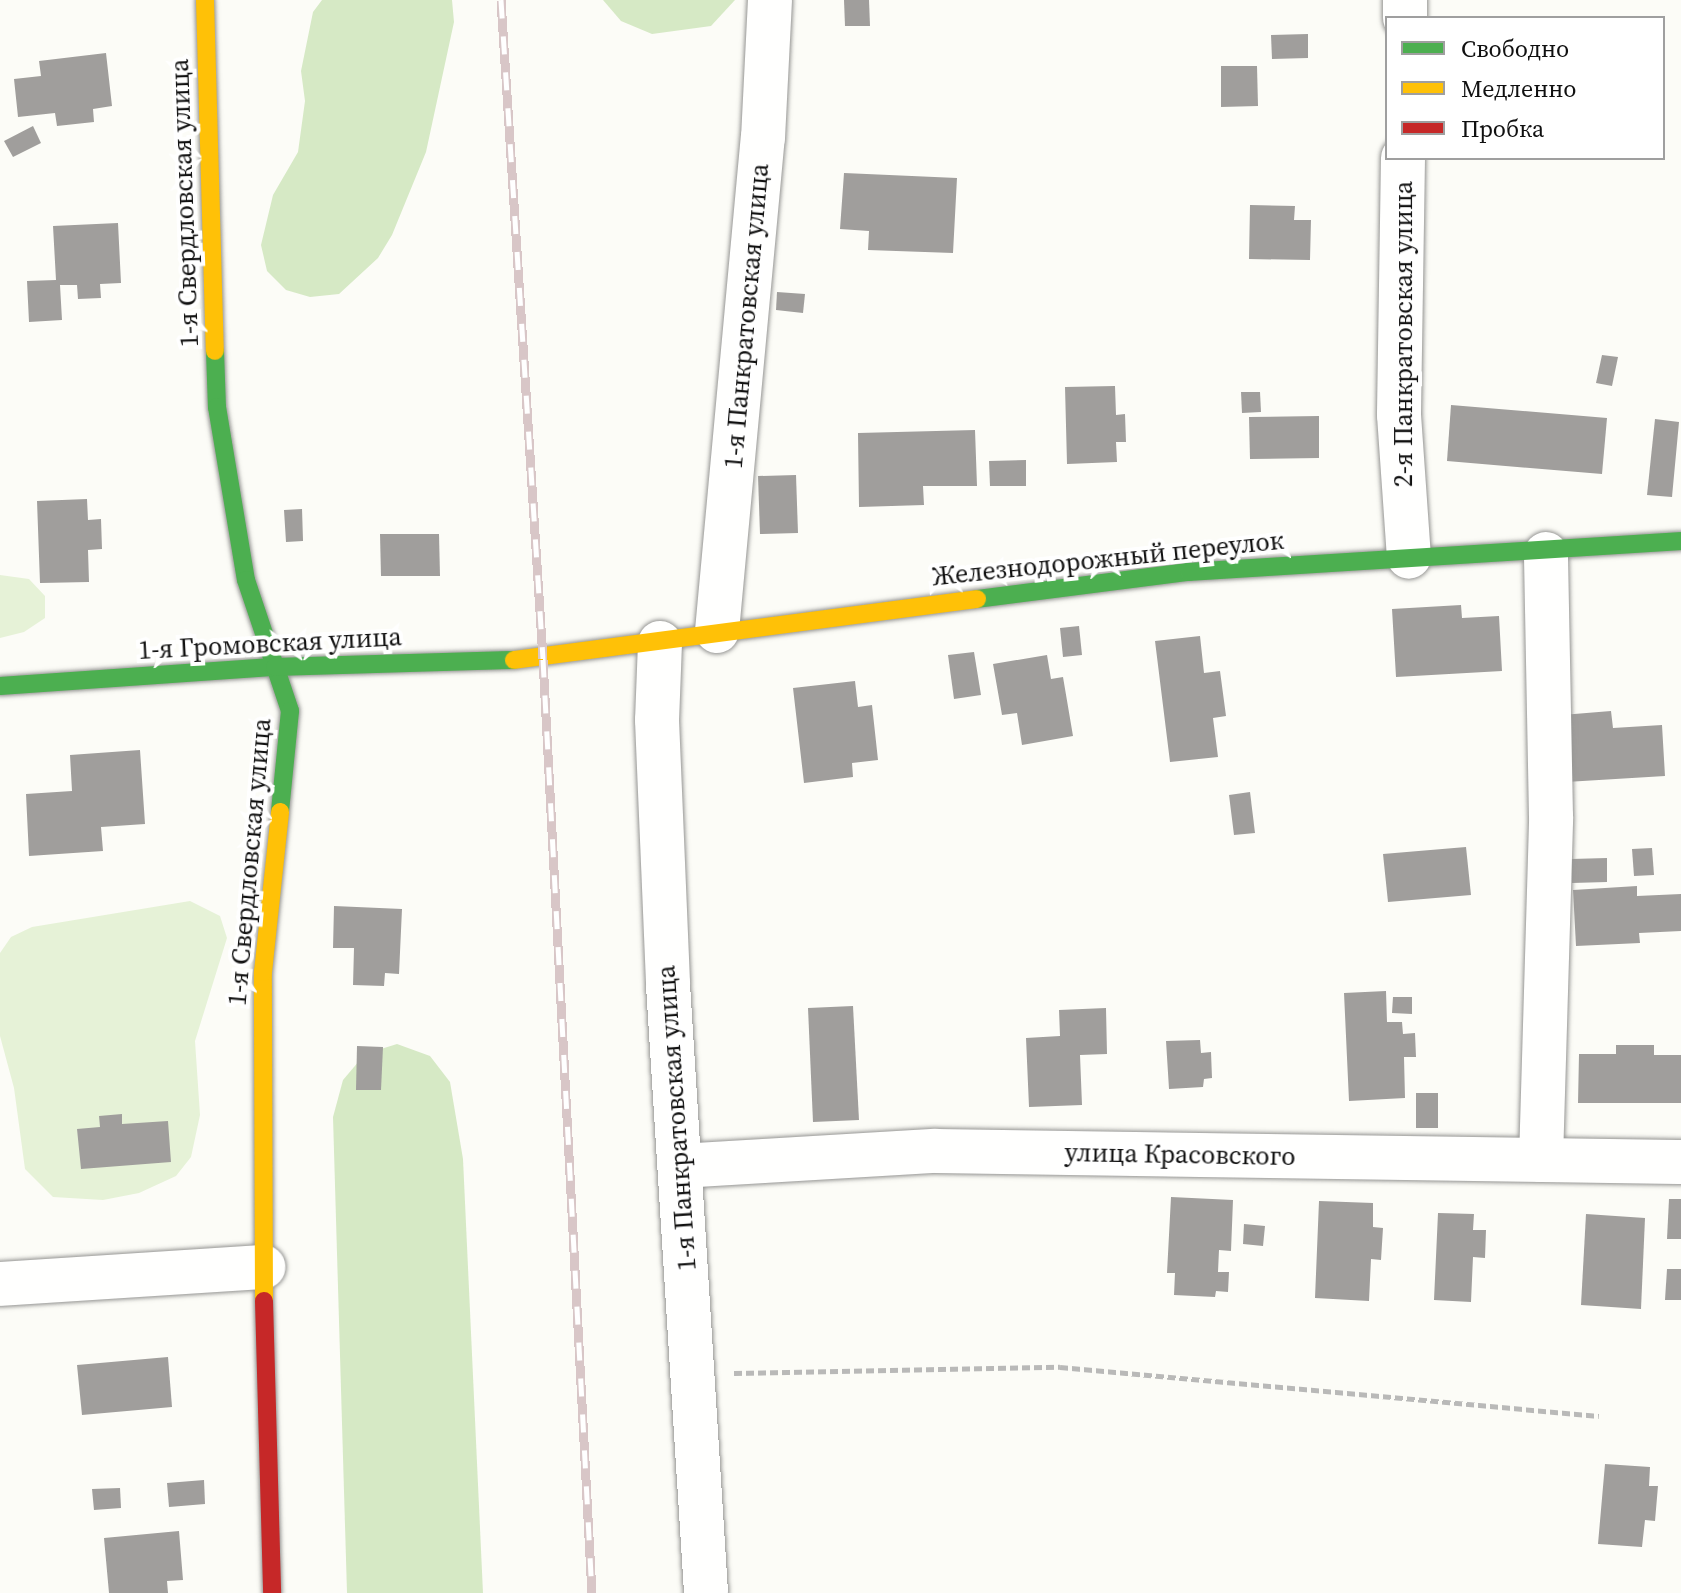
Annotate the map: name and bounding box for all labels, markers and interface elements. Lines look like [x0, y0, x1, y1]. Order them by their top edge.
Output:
legend [1385, 16, 1665, 160]
text: Свободно [1461, 32, 1569, 65]
street label: 1-я Свердловская улица [164, 58, 206, 348]
text: Медленно [1461, 72, 1576, 105]
text: Пробка [1461, 112, 1544, 145]
street label: 1-я Панкратовская улица [718, 162, 776, 470]
street label: 2-я Панкратовская улица [1388, 181, 1420, 487]
street label: Железнодорожный переулок [930, 525, 1286, 593]
street label: 1-я Громовская улица [138, 622, 402, 666]
street label: 1-я Свердловская улица [222, 717, 278, 1007]
street label: 1-я Панкратовская улица [651, 964, 703, 1272]
street label: улица Красовского [1064, 1137, 1296, 1173]

